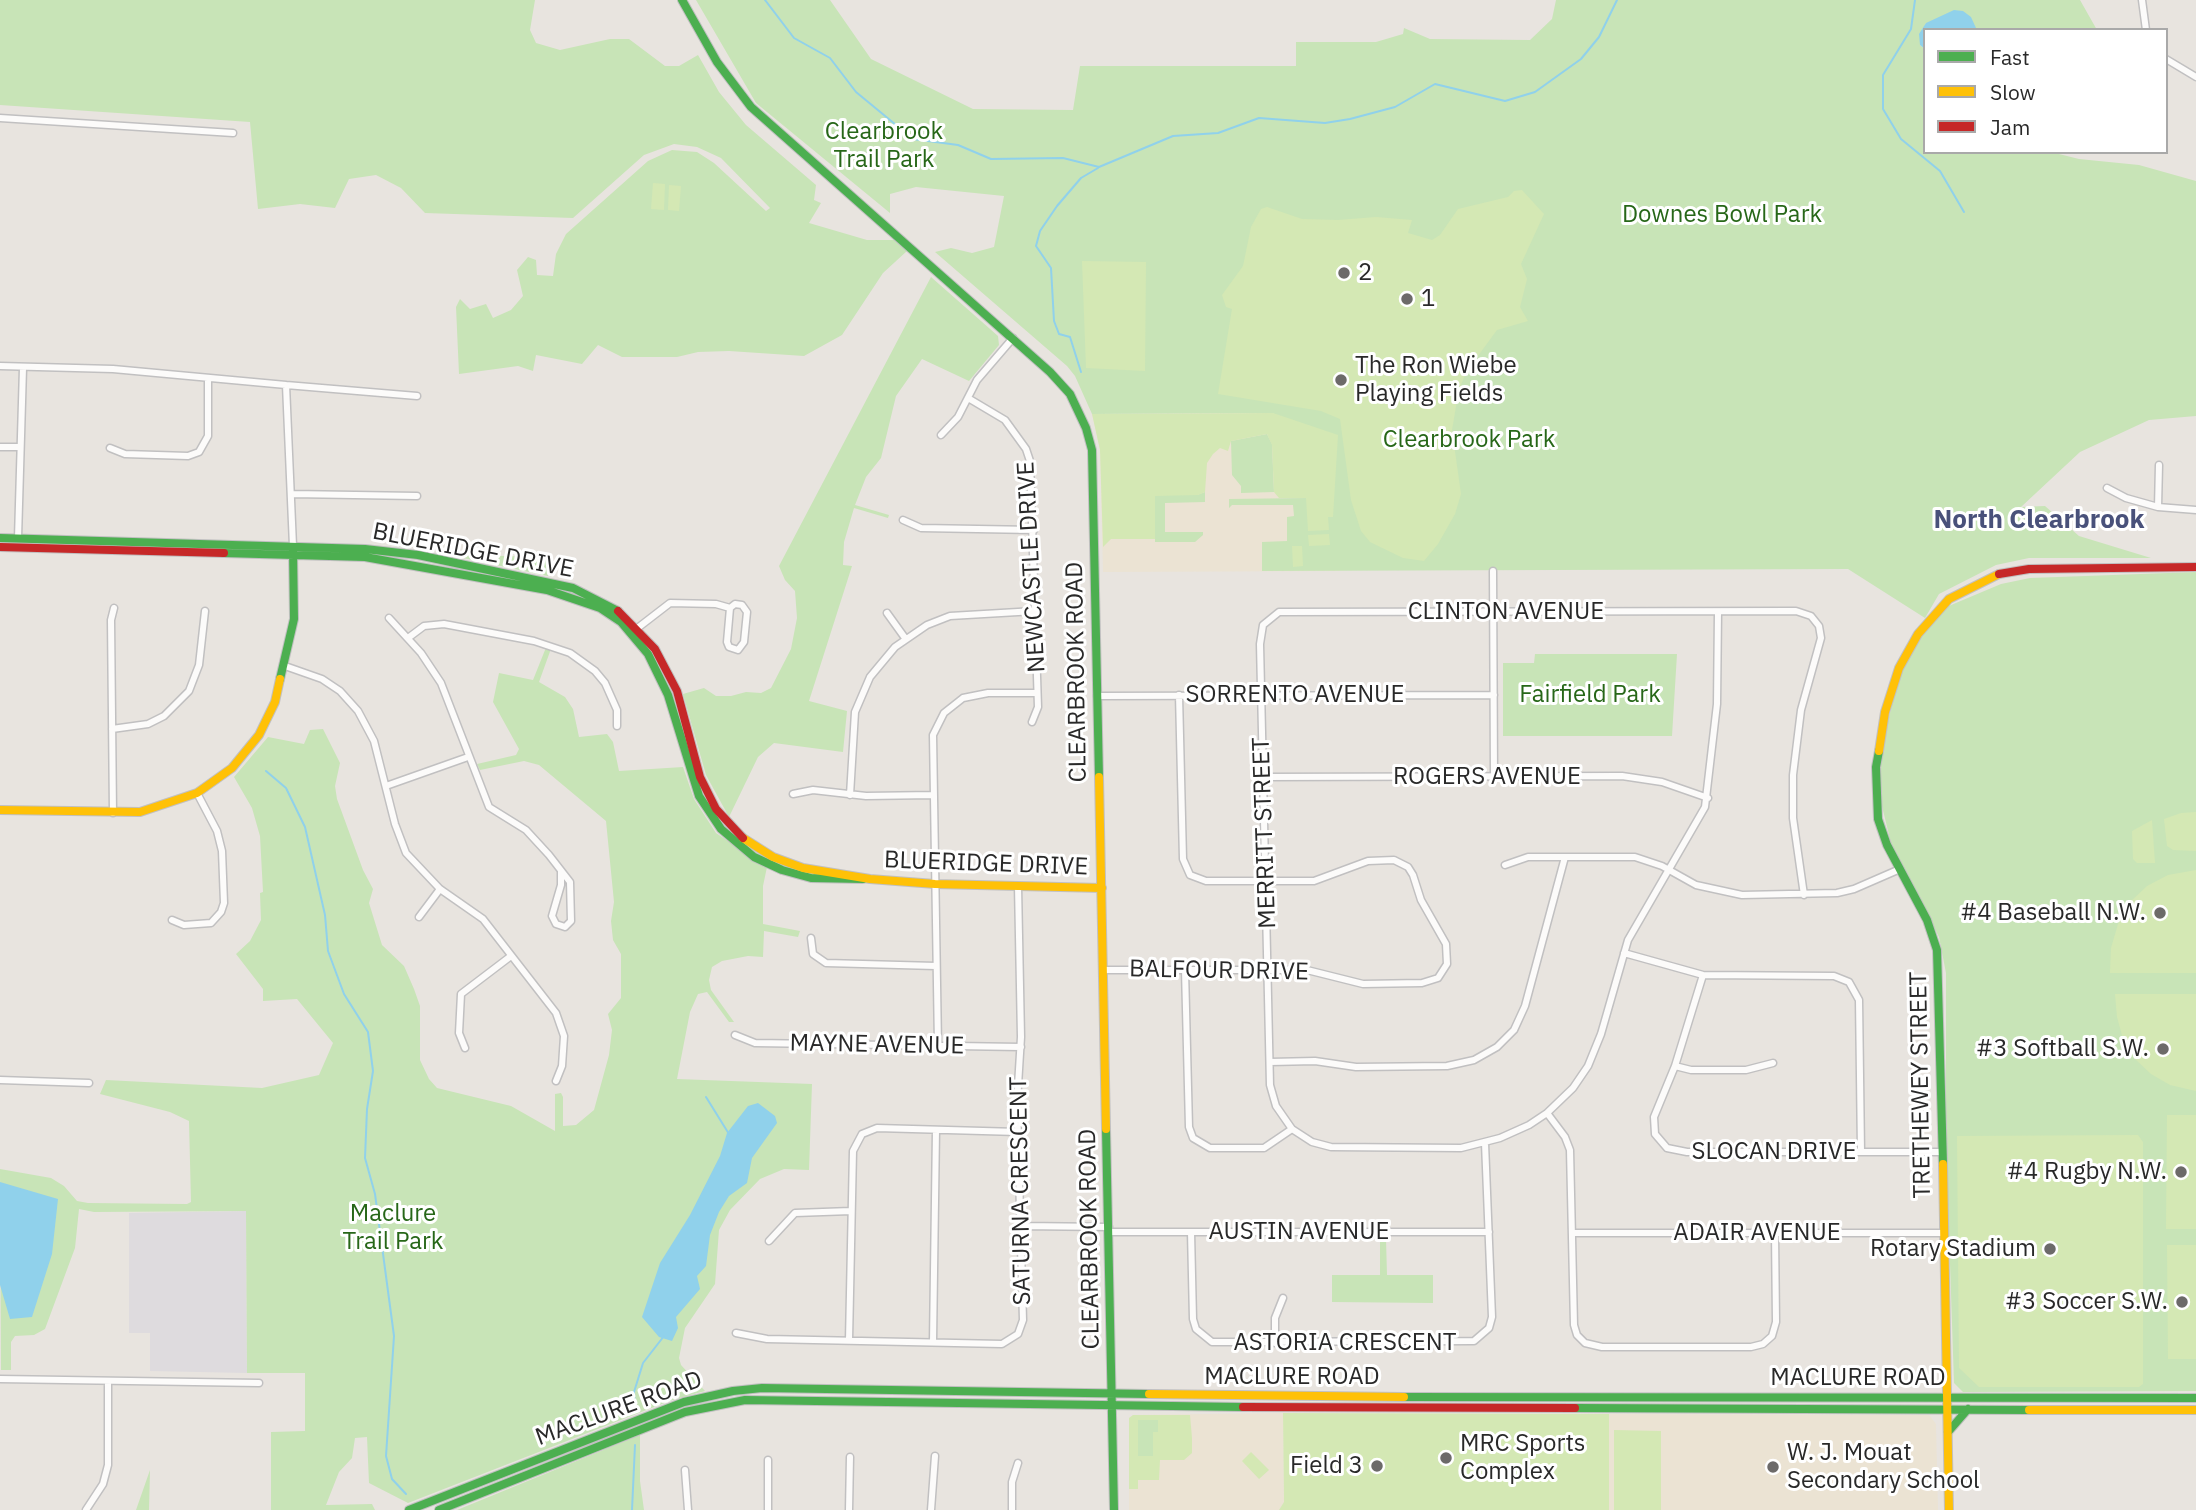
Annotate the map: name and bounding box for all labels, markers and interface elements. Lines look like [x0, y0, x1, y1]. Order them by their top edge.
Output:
legend [1923, 28, 2168, 154]
text: Fast [1990, 43, 2030, 71]
text: Slow [1990, 78, 2036, 106]
text: Jam [1990, 113, 2030, 141]
park label: Clearbrook Trail Park [825, 118, 943, 174]
park label: Downes Bowl Park [1622, 201, 1822, 229]
place label: 2 [1358, 259, 1372, 287]
marker: 2 [1336, 265, 1352, 281]
place label: 1 [1421, 285, 1435, 313]
marker: 1 [1399, 291, 1415, 307]
place label: The Ron Wiebe Playing Fields [1355, 352, 1517, 408]
marker: The Ron Wiebe Playing Fields [1333, 372, 1349, 388]
park label: Clearbrook Park [1383, 426, 1555, 454]
street label: NEWCASTLE DRIVE [1012, 461, 1052, 673]
district label: North Clearbrook [1934, 504, 2144, 536]
street label: BLUERIDGE DRIVE [370, 517, 576, 585]
street label: CLEARBROOK ROAD [1061, 561, 1093, 783]
street label: CLINTON AVENUE [1408, 598, 1604, 626]
street label: SORRENTO AVENUE [1186, 681, 1404, 709]
park label: Fairfield Park [1519, 681, 1661, 709]
street label: MERRITT STREET [1247, 737, 1283, 929]
street label: ROGERS AVENUE [1393, 763, 1581, 791]
street label: BLUERIDGE DRIVE [883, 846, 1089, 882]
place label: #4 Baseball N.W. [1960, 899, 2146, 927]
marker: #4 Baseball N.W. [2152, 905, 2168, 921]
street label: BALFOUR DRIVE [1129, 955, 1309, 987]
street label: TRETHEWEY STREET [1905, 971, 1937, 1199]
street label: MAYNE AVENUE [789, 1029, 965, 1061]
place label: #3 Softball S.W. [1976, 1035, 2149, 1063]
marker: #3 Softball S.W. [2155, 1041, 2171, 1057]
street label: SATURNA CRESCENT [1005, 1076, 1037, 1306]
street label: CLEARBROOK ROAD [1074, 1128, 1106, 1350]
street label: SLOCAN DRIVE [1692, 1138, 1856, 1166]
place label: #4 Rugby N.W. [2007, 1158, 2167, 1186]
marker: #4 Rugby N.W. [2173, 1164, 2189, 1180]
park label: Maclure Trail Park [343, 1200, 443, 1256]
street label: AUSTIN AVENUE [1208, 1218, 1390, 1246]
street label: ADAIR AVENUE [1673, 1219, 1841, 1247]
place label: Rotary Stadium [1870, 1235, 2036, 1263]
marker: Rotary Stadium [2042, 1241, 2058, 1257]
place label: #3 Soccer S.W. [2005, 1288, 2168, 1316]
marker: #3 Soccer S.W. [2174, 1294, 2190, 1310]
street label: ASTORIA CRESCENT [1233, 1329, 1457, 1357]
street label: MACLURE ROAD [1204, 1363, 1380, 1391]
street label: MACLURE ROAD [1770, 1364, 1946, 1392]
street label: MACLURE ROAD [532, 1365, 706, 1453]
place label: MRC Sports Complex [1460, 1430, 1585, 1486]
place label: W. J. Mouat Secondary School [1787, 1439, 1980, 1495]
marker: MRC Sports Complex [1438, 1450, 1454, 1466]
place label: Field 3 [1290, 1452, 1363, 1480]
marker: Field 3 [1369, 1458, 1385, 1474]
marker: W. J. Mouat Secondary School [1765, 1459, 1781, 1475]

